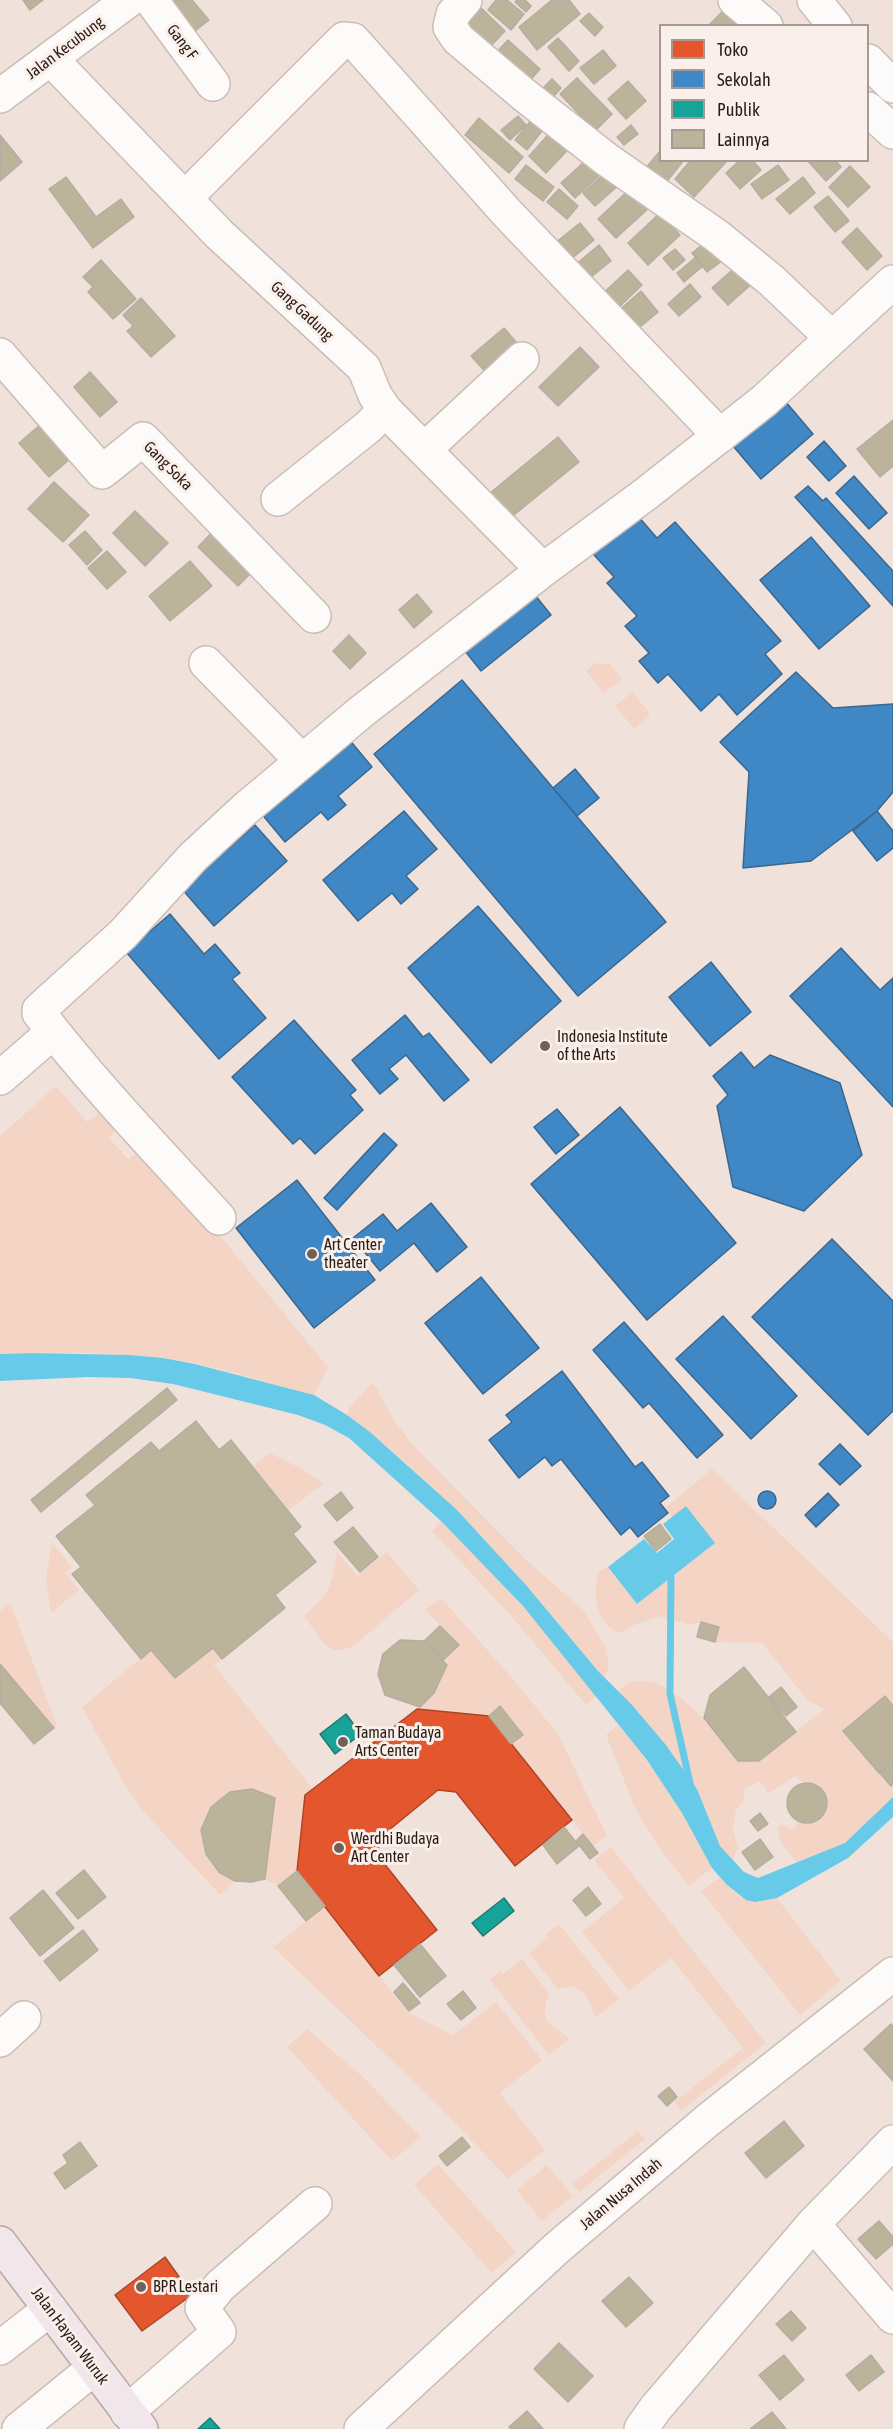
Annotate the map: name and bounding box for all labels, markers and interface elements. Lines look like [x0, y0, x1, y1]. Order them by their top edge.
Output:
street label: Jalan Kecubung [22, 13, 108, 83]
street label: Gang F [163, 21, 201, 63]
legend [659, 24, 869, 162]
text: Toko [717, 39, 748, 60]
text: Sekolah [717, 69, 771, 90]
text: Publik [717, 99, 760, 120]
text: Lainnya [717, 129, 770, 150]
street label: Gang Gadung [267, 277, 337, 345]
street label: Gang Soka [139, 437, 197, 495]
place label: Indonesia Institute of the Arts [557, 1027, 668, 1065]
marker: Indonesia Institute of the Arts [538, 1039, 552, 1053]
place label: Art Center theater [324, 1235, 382, 1273]
marker: Art Center theater [305, 1247, 319, 1261]
place label: Taman Budaya Arts Center [355, 1723, 441, 1761]
marker: Taman Budaya Arts Center [336, 1735, 350, 1749]
place label: Werdhi Budaya Art Center [351, 1829, 440, 1867]
marker: Werdhi Budaya Art Center [332, 1841, 346, 1855]
street label: Jalan Nusa Indah [576, 2154, 666, 2234]
place label: BPR Lestari [153, 2277, 218, 2297]
marker: BPR Lestari [134, 2280, 148, 2294]
street label: Jalan Hayam Wuruk [27, 2283, 113, 2389]

